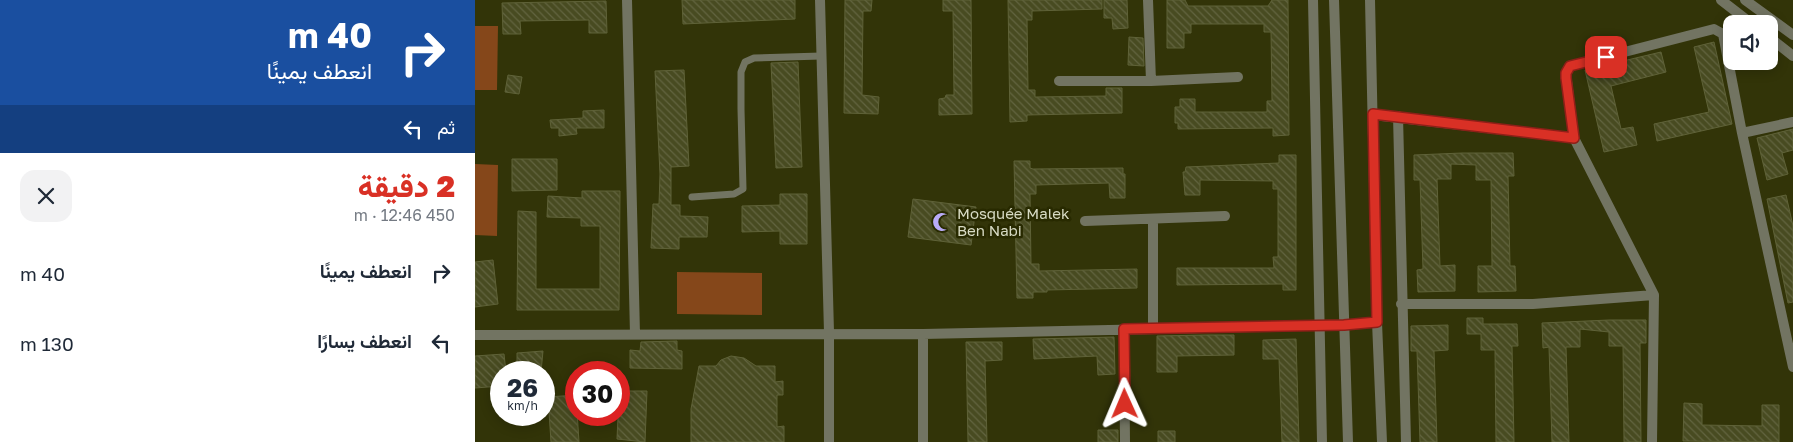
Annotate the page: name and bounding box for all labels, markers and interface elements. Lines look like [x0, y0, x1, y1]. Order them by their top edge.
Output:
text: 40 m [288, 14, 372, 56]
map controls [1723, 15, 1778, 70]
button: sound [1723, 15, 1778, 70]
icon: right [390, 20, 455, 85]
pin [1585, 36, 1627, 78]
icon: arrive [1592, 43, 1620, 71]
text: انعطف يمينًا [267, 57, 372, 84]
icon: left [399, 115, 427, 143]
text: ثم [437, 115, 455, 138]
text: 2 دقيقة [358, 168, 455, 204]
button: close [20, 170, 72, 222]
place label: Mosquée Malek Ben Nabi [957, 204, 1070, 239]
text: 450 m · 12:46 [354, 205, 455, 225]
mosque icon: Mosquée Malek Ben Nabi [931, 211, 953, 233]
text: انعطف يمينًا [320, 259, 412, 282]
icon: right [427, 259, 455, 287]
text: 40 m [20, 262, 65, 285]
text: انعطف يسارًا [317, 329, 412, 352]
icon: left [427, 329, 455, 357]
text: 130 m [20, 332, 74, 355]
speed limit sign: 30 [565, 361, 630, 426]
text: 26 [507, 372, 538, 403]
position arrow [1098, 377, 1150, 429]
text: km/h [507, 398, 538, 413]

